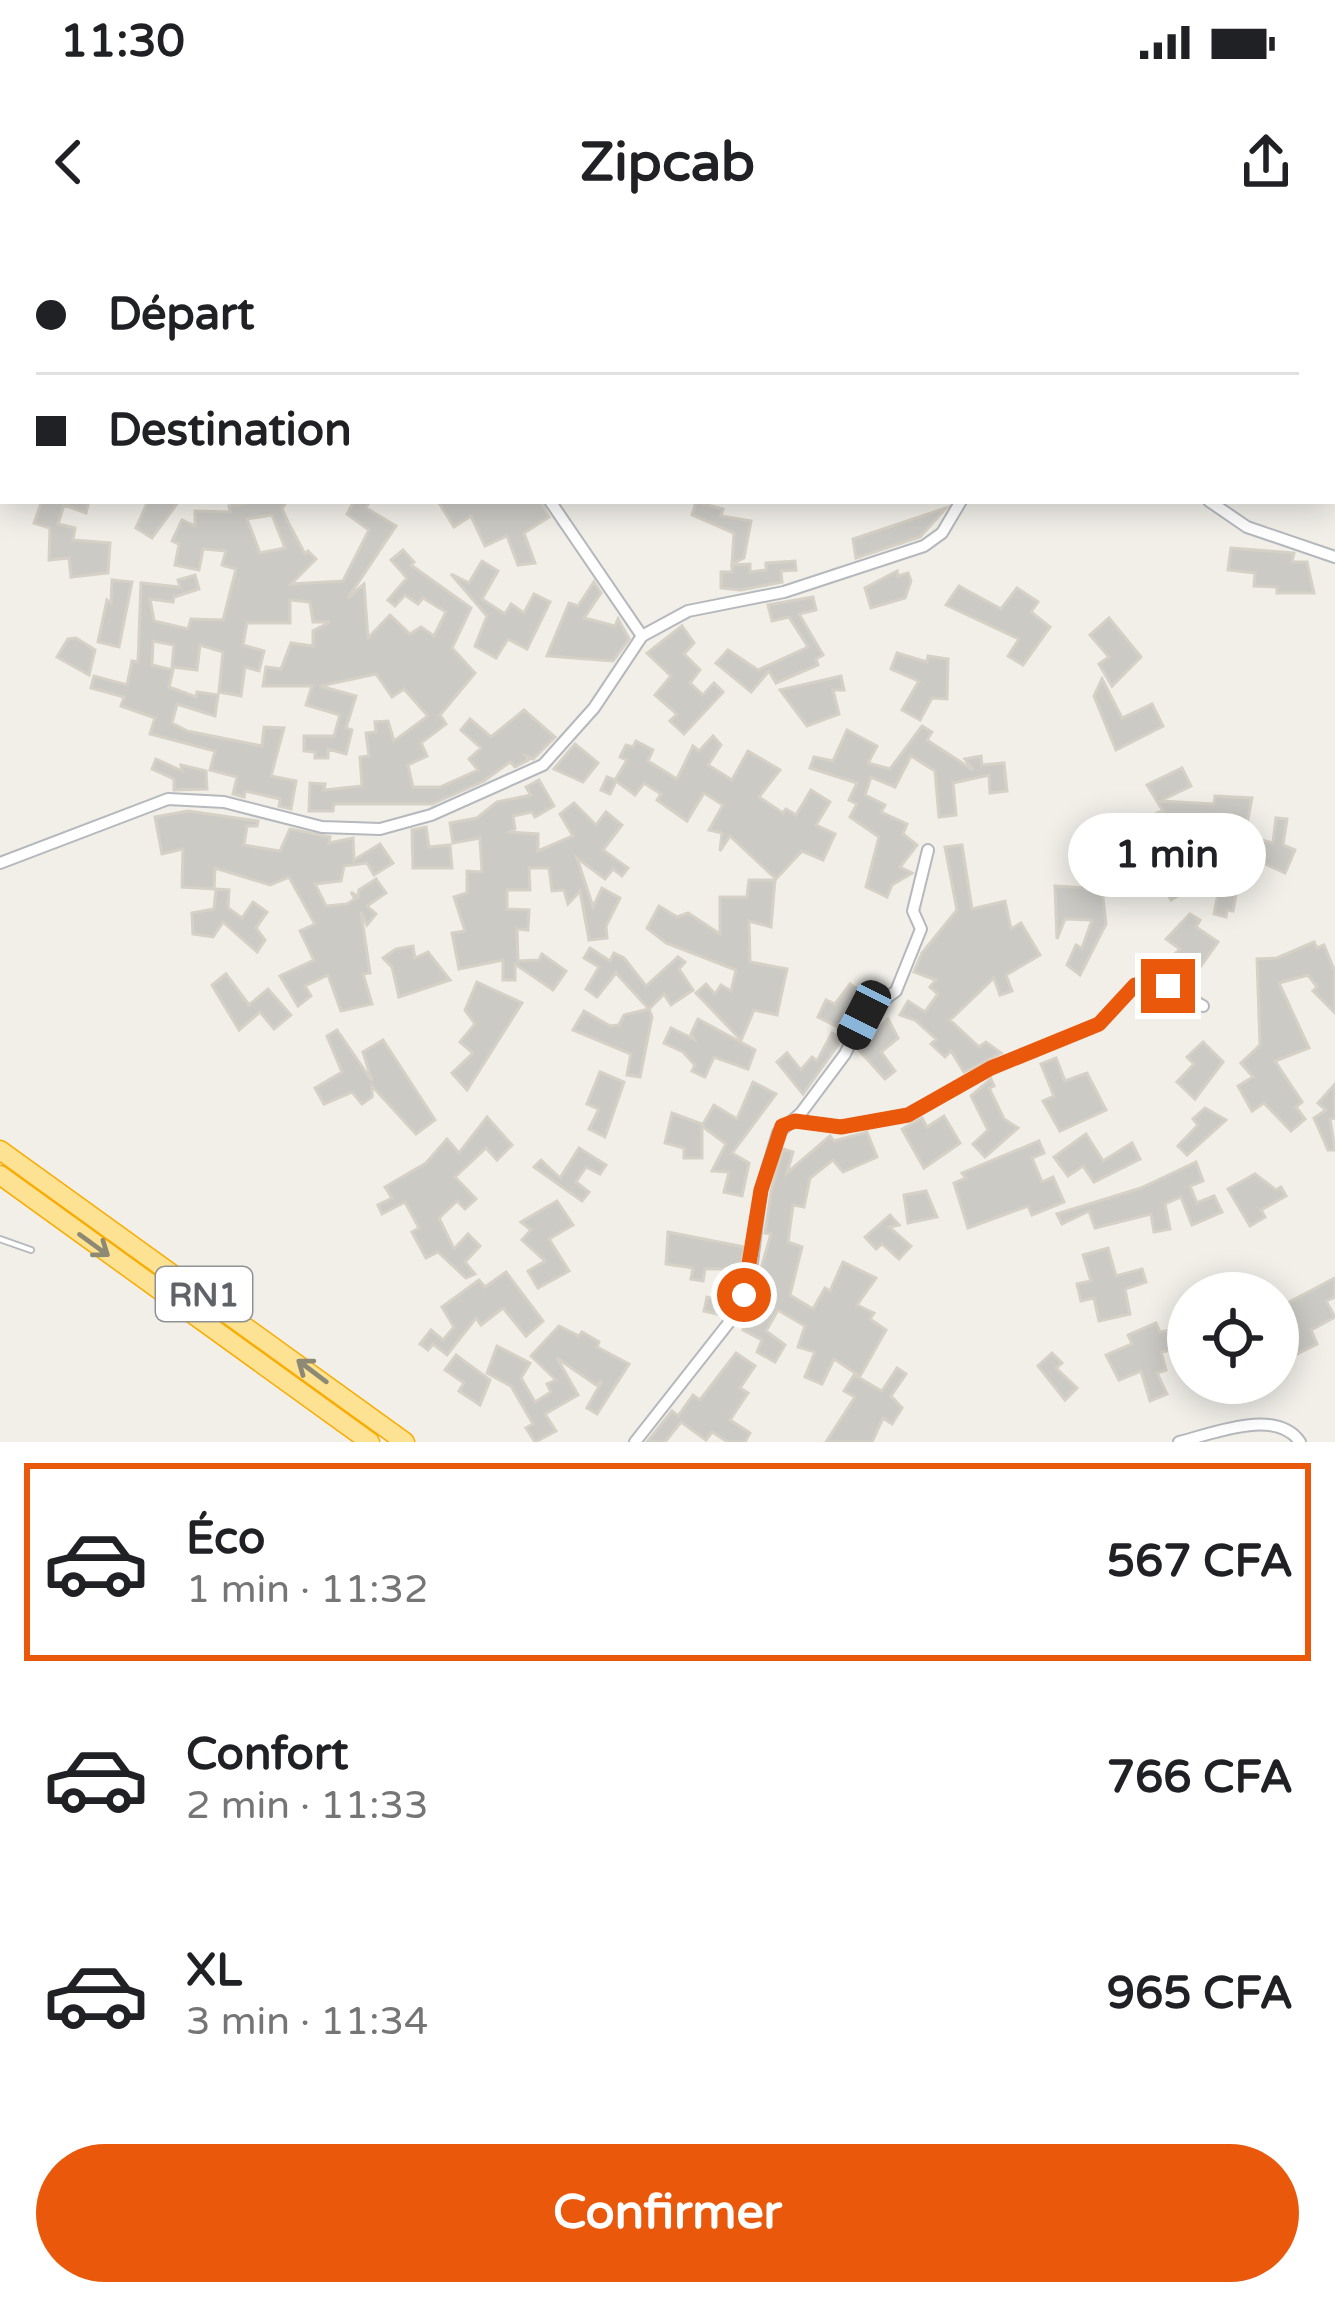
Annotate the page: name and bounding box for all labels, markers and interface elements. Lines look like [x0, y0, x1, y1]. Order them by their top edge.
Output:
text: 11:30 [60, 15, 185, 69]
icon: back [36, 129, 102, 195]
icon: share [1233, 129, 1299, 195]
text: Zipcab [580, 130, 755, 195]
text: Départ [108, 288, 255, 342]
text: Destination [108, 404, 352, 458]
callout: 1 min [1069, 812, 1267, 896]
text: 1 min [1115, 831, 1219, 878]
route end [1141, 959, 1195, 1013]
car [832, 975, 896, 1055]
one-way arrow [77, 1231, 110, 1257]
road number: RN1 [156, 1267, 252, 1321]
route start [717, 1268, 771, 1322]
map controls [1167, 1272, 1299, 1404]
button: locate [1167, 1272, 1299, 1404]
one-way arrow [296, 1359, 329, 1384]
icon: car [42, 1508, 150, 1616]
text: Éco [186, 1512, 265, 1566]
text: 567 CFA [1107, 1535, 1293, 1589]
text: 1 min · 11:32 [186, 1566, 428, 1613]
icon: car [42, 1724, 150, 1832]
text: Confort [186, 1728, 348, 1782]
text: 766 CFA [1107, 1751, 1293, 1805]
text: 2 min · 11:33 [186, 1782, 428, 1829]
icon: car [42, 1940, 150, 2048]
text: XL [186, 1944, 242, 1998]
text: 965 CFA [1107, 1967, 1293, 2021]
text: 3 min · 11:34 [186, 1998, 428, 2045]
button: Confirmer [36, 2144, 1299, 2282]

